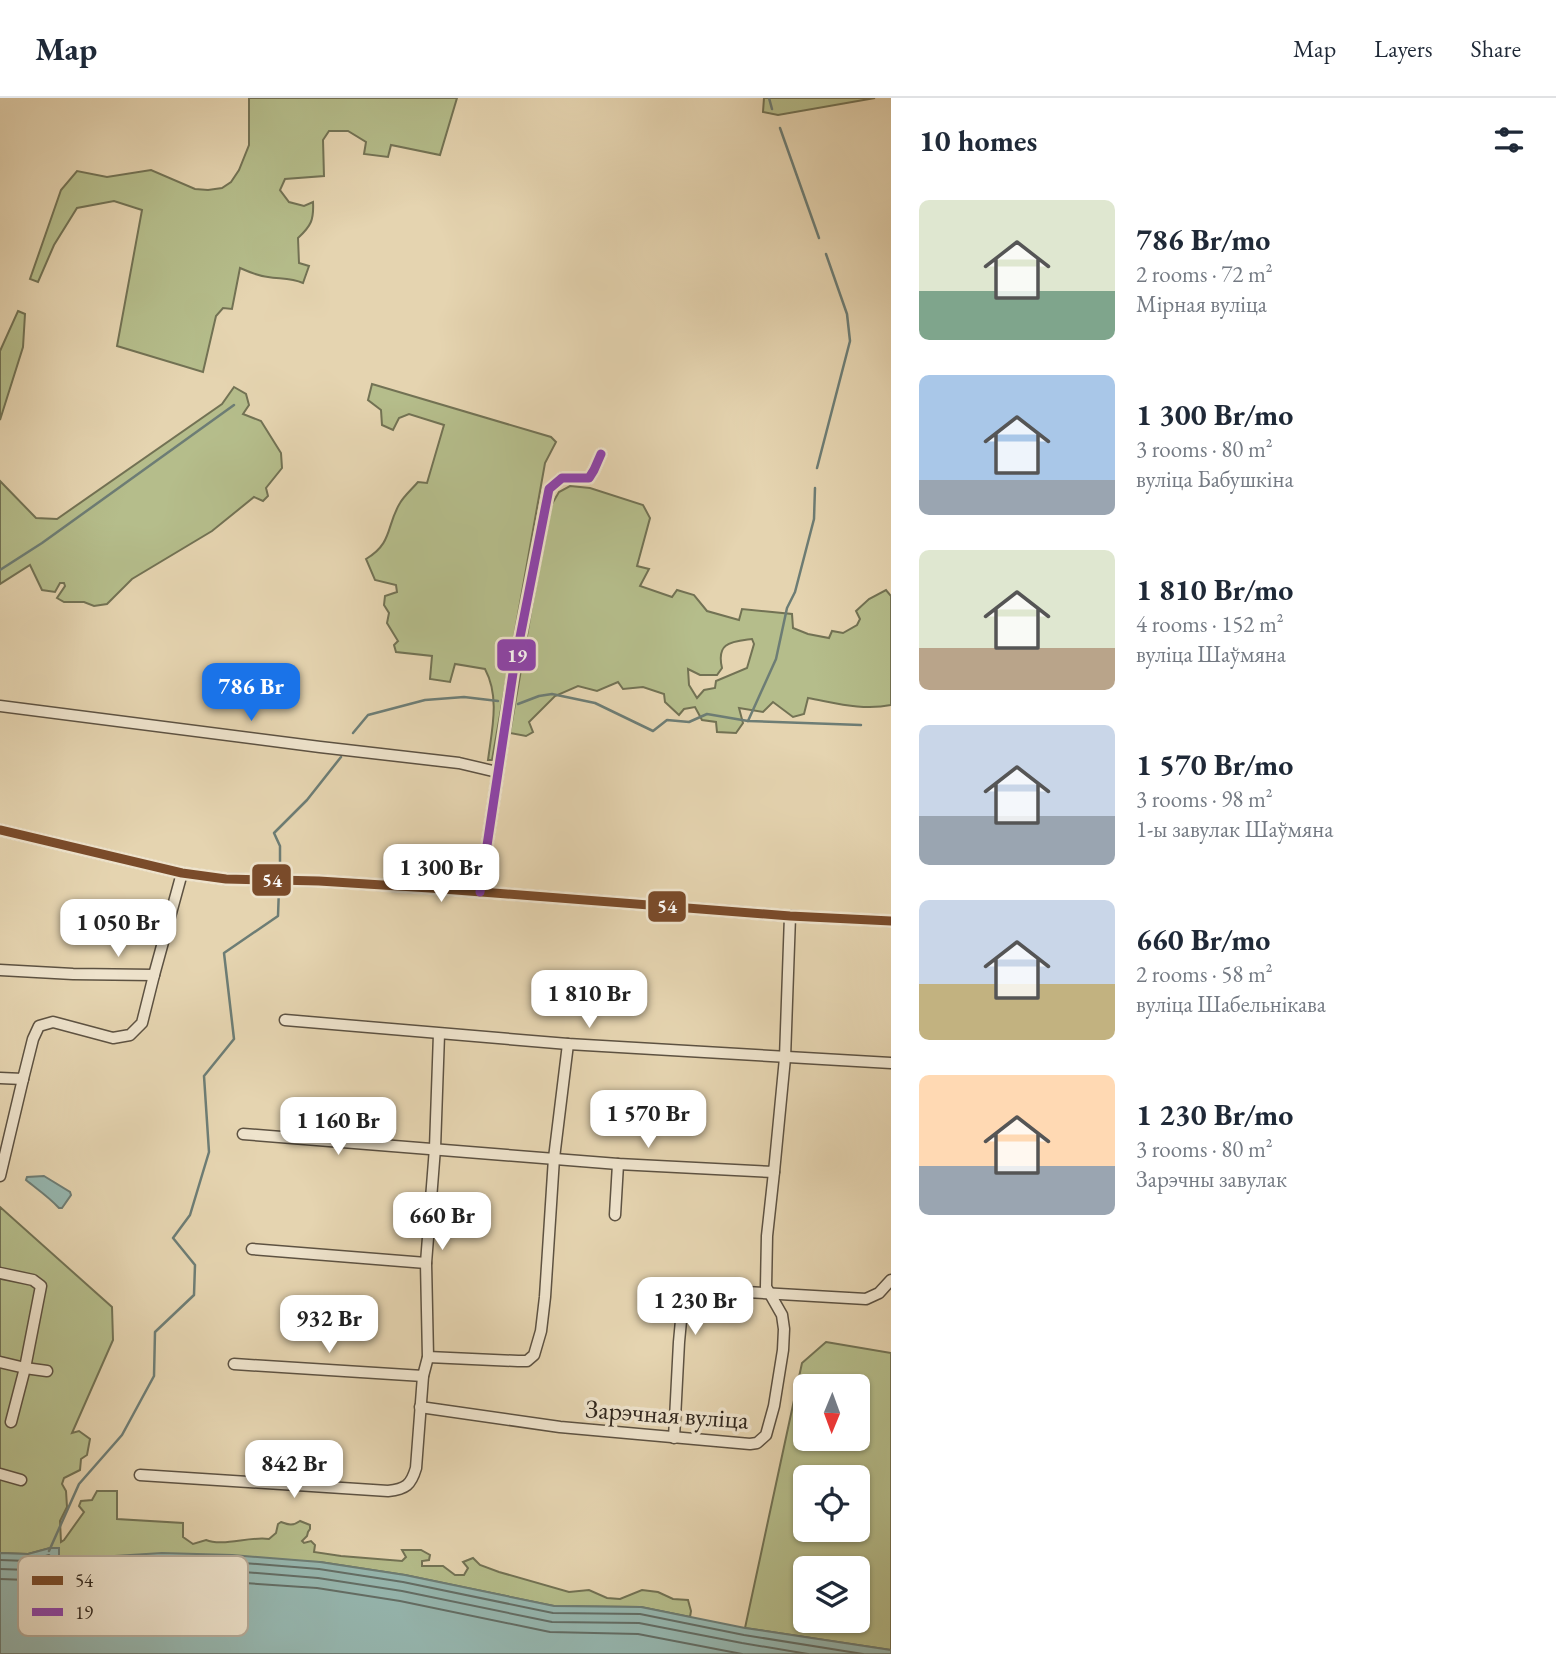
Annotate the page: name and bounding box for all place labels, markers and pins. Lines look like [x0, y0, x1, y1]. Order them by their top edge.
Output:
pin: 786 Br [194, 664, 308, 723]
pin: 1 300 Br [369, 844, 513, 904]
pin: 1 050 Br [46, 900, 190, 959]
pin: 1 810 Br [517, 970, 661, 1030]
pin: 1 570 Br [576, 1090, 720, 1150]
pin: 1 160 Br [266, 1098, 410, 1157]
pin: 660 Br [385, 1192, 499, 1252]
pin: 1 230 Br [623, 1278, 767, 1337]
pin: 932 Br [272, 1296, 386, 1355]
pin: 842 Br [237, 1440, 351, 1500]

